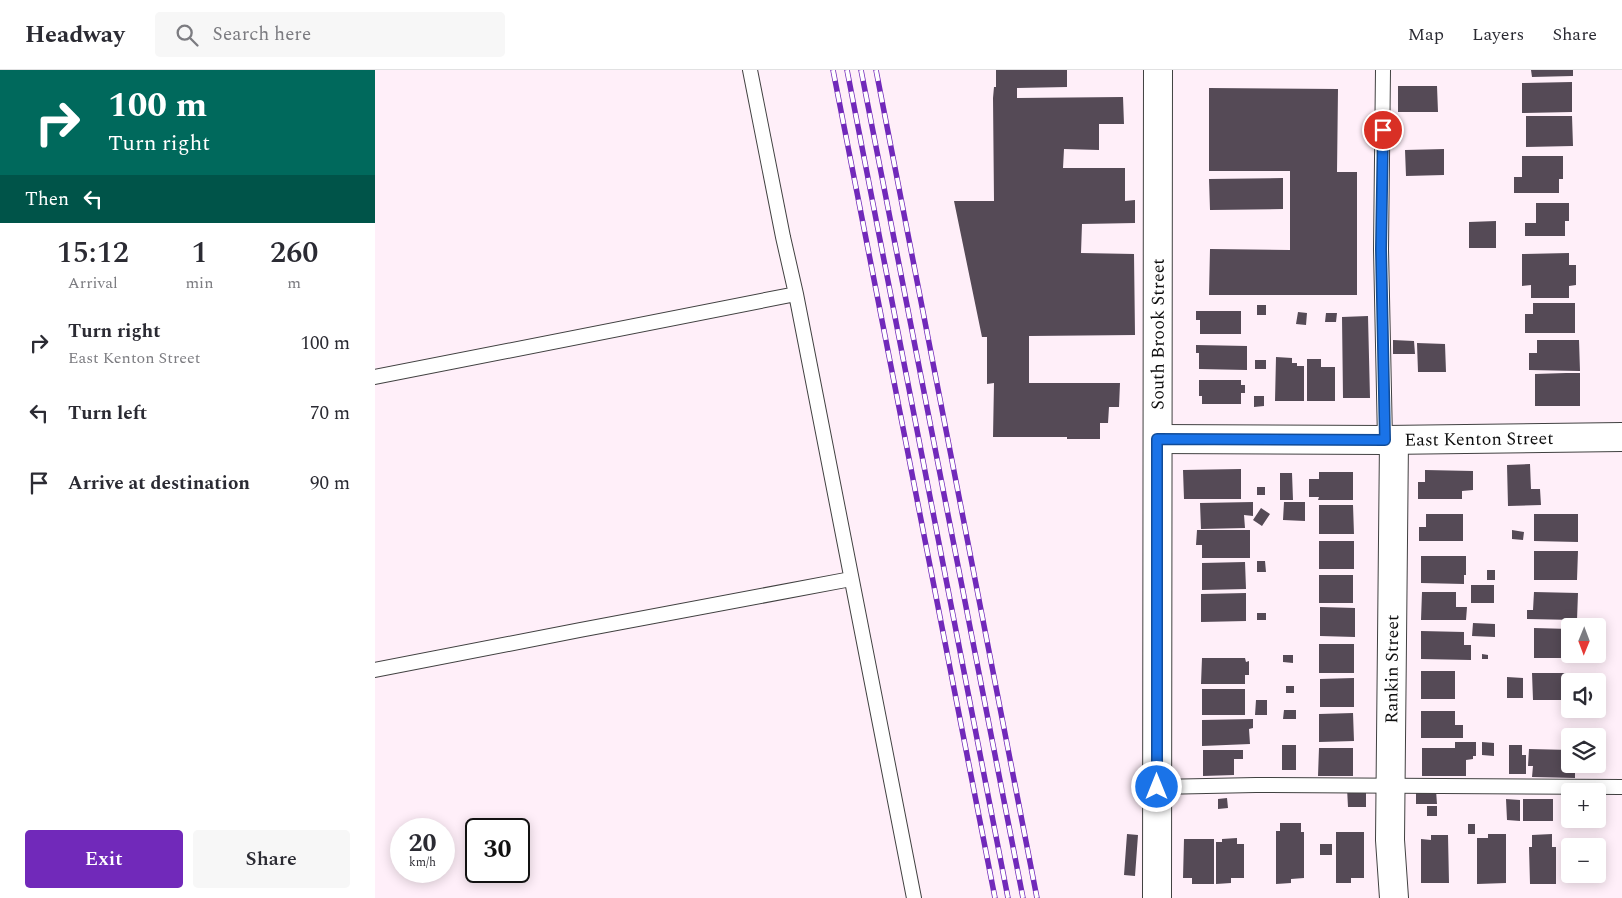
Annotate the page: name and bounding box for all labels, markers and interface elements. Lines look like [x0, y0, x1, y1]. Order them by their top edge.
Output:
search box [155, 12, 505, 57]
text: Headway [25, 17, 125, 53]
text: Search here [213, 20, 311, 49]
icon: search [173, 21, 201, 49]
text: Map [1408, 21, 1444, 48]
text: Layers [1472, 21, 1524, 48]
text: Share [1552, 21, 1597, 48]
text: 100 m [108, 79, 207, 132]
icon: right [25, 90, 90, 155]
pin [1362, 109, 1404, 151]
icon: arrive [1369, 116, 1397, 144]
text: Turn right [108, 127, 210, 160]
text: Then [25, 185, 69, 214]
icon: left [79, 185, 107, 213]
text: 15:12 [57, 230, 129, 276]
text: 1 [191, 230, 207, 276]
text: 260 [270, 230, 318, 276]
street label: South Brook Street [1145, 258, 1172, 410]
text: Arrival [68, 271, 118, 295]
text: min [185, 271, 213, 295]
text: m [287, 271, 301, 295]
text: Turn right [68, 317, 161, 346]
icon: right [25, 329, 53, 357]
text: 100 m [300, 329, 350, 358]
text: East Kenton Street [68, 346, 201, 370]
icon: left [25, 399, 53, 427]
text: Turn left [68, 399, 147, 428]
text: 70 m [310, 399, 350, 428]
street label: East Kenton Street [1404, 425, 1554, 454]
icon: arrive [25, 469, 53, 497]
text: Arrive at destination [68, 469, 250, 498]
text: 90 m [310, 469, 350, 498]
street label: Rankin Street [1378, 615, 1406, 724]
north arrow [1561, 618, 1606, 662]
map controls [1561, 618, 1606, 883]
button: sound [1561, 673, 1606, 718]
button: layers [1561, 728, 1606, 773]
position arrow [1130, 760, 1182, 812]
button: + [1561, 783, 1606, 828]
speed limit sign: 30 [465, 818, 530, 883]
text: 20 [408, 825, 437, 863]
button: Exit [25, 830, 183, 888]
button: Share [193, 830, 350, 888]
button: − [1561, 838, 1606, 883]
text: km/h [409, 853, 436, 872]

